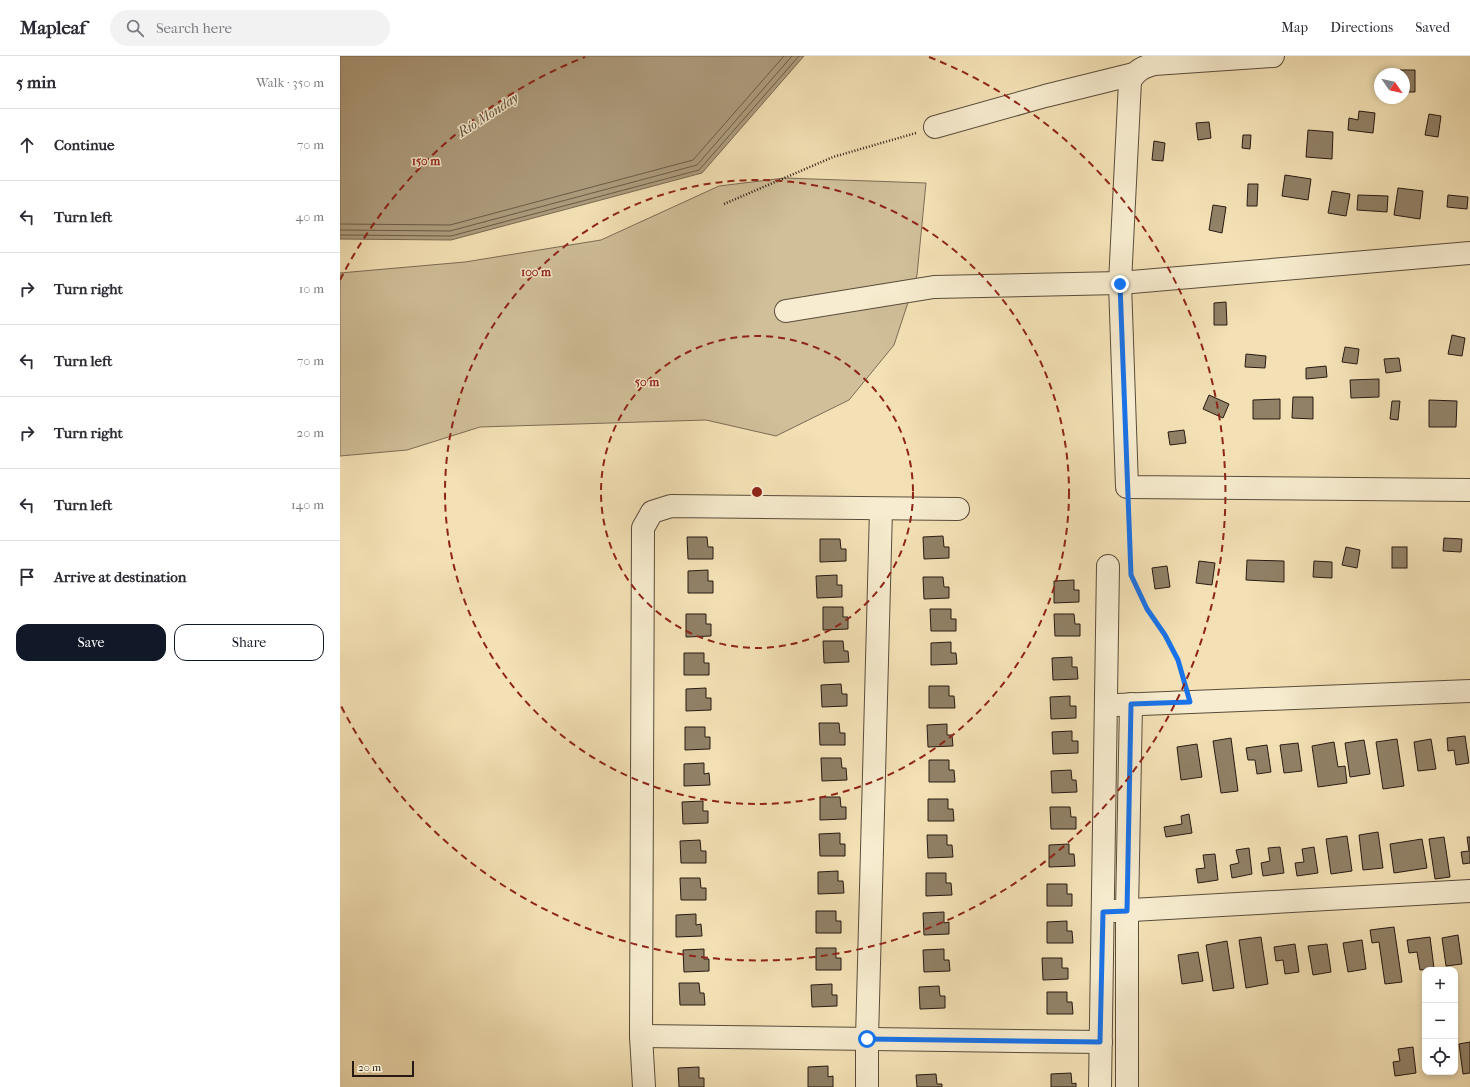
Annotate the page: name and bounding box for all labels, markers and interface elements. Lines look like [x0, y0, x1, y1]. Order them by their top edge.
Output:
search box [110, 10, 390, 46]
text: Mapleaf [20, 17, 86, 39]
icon: search [124, 17, 146, 39]
text: Search here [156, 19, 232, 37]
text: Map [1281, 19, 1308, 36]
text: Directions [1330, 19, 1393, 36]
text: Saved [1415, 19, 1450, 36]
north arrow [1374, 68, 1410, 104]
text: 5 min [16, 72, 56, 92]
text: Walk · 350 m [256, 75, 324, 90]
water label: Río Monday [454, 88, 523, 141]
icon: ahead [16, 134, 38, 156]
text: Continue [54, 136, 114, 154]
text: 70 m [297, 137, 324, 152]
text: 150 m [412, 154, 441, 168]
icon: left [16, 206, 38, 228]
text: Turn left [54, 208, 112, 226]
text: 40 m [296, 209, 324, 224]
text: 100 m [521, 265, 552, 279]
route end [1111, 275, 1129, 293]
icon: right [16, 278, 38, 300]
text: Turn right [54, 280, 123, 298]
text: 10 m [299, 281, 324, 296]
icon: left [16, 350, 38, 372]
text: Turn left [54, 352, 112, 370]
text: 70 m [297, 353, 324, 368]
text: 50 m [635, 375, 660, 389]
icon: right [16, 422, 38, 444]
text: Turn right [54, 424, 123, 442]
text: 20 m [297, 425, 324, 440]
centre of rings [750, 485, 764, 499]
icon: left [16, 494, 38, 516]
text: Turn left [54, 496, 112, 514]
text: 140 m [291, 497, 324, 512]
icon: arrive [16, 566, 38, 588]
text: Arrive at destination [54, 568, 186, 586]
button: Save [16, 624, 166, 661]
button: Share [174, 624, 324, 661]
map controls [1422, 967, 1458, 1075]
button: + [1422, 967, 1458, 1003]
button: − [1422, 1003, 1458, 1039]
route start [858, 1030, 876, 1048]
button: locate [1422, 1039, 1458, 1075]
scale bar [352, 1059, 414, 1078]
text: 20 m [358, 1061, 381, 1074]

